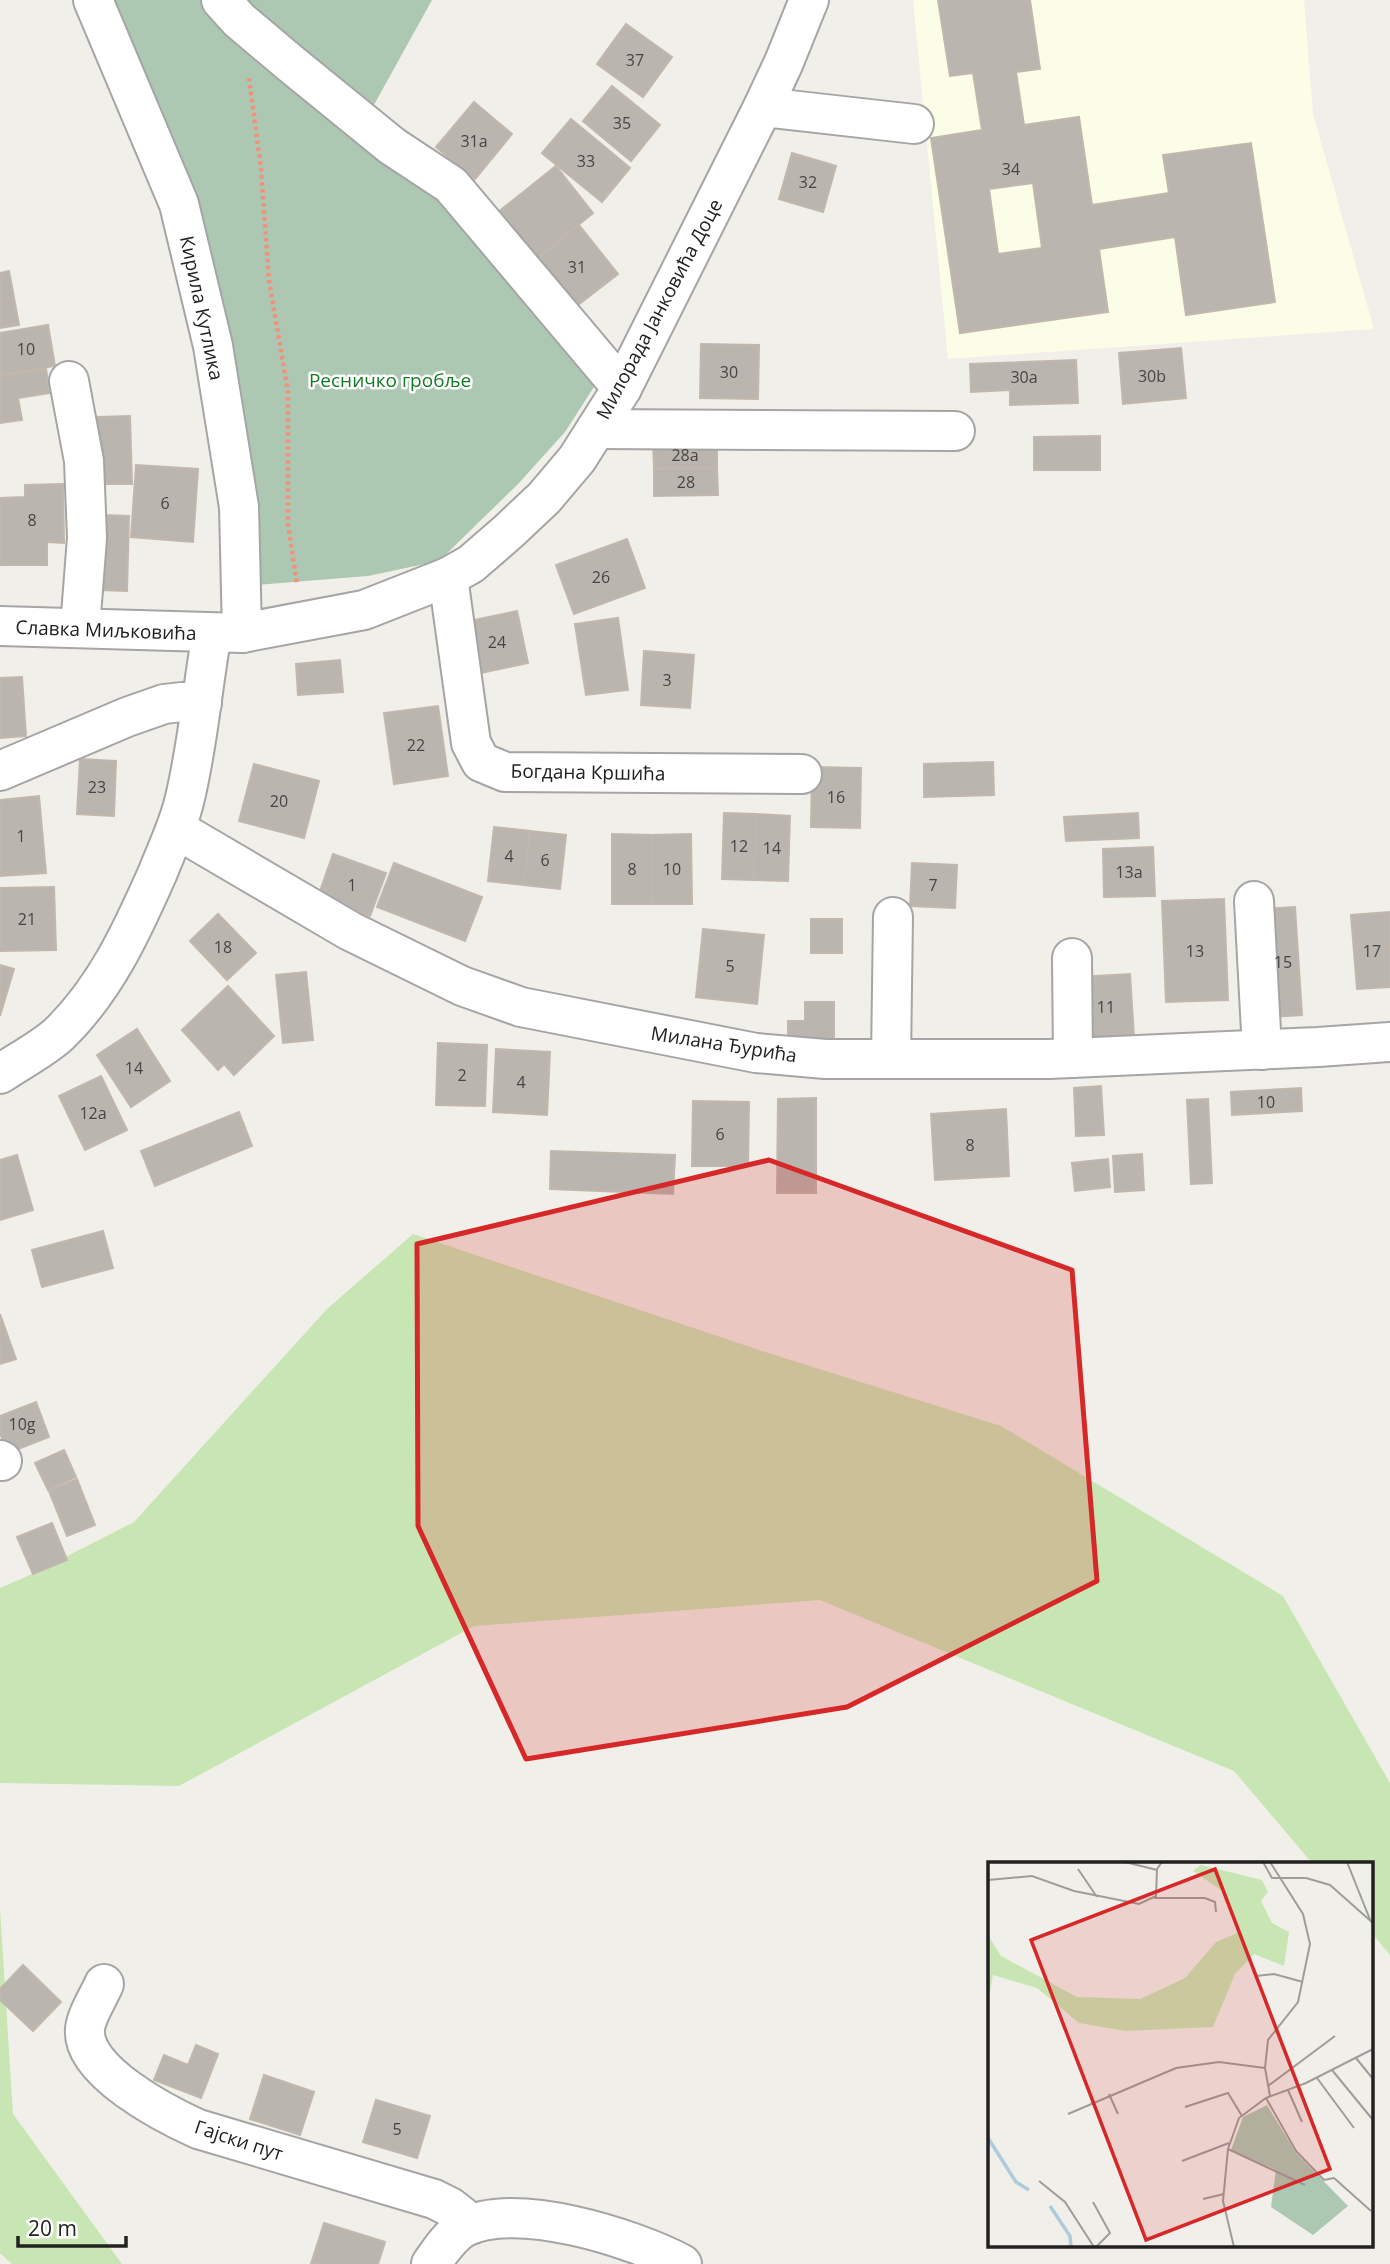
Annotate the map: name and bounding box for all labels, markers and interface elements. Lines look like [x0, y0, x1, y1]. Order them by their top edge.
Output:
house number: 37 [626, 49, 644, 71]
house number: 35 [613, 112, 631, 134]
house number: 31a [460, 130, 488, 152]
house number: 33 [577, 150, 595, 172]
house number: 34 [1002, 158, 1020, 180]
house number: 32 [799, 171, 817, 193]
street label: Милорада Јанковића Доце [590, 194, 728, 424]
street label: Кирила Кутлика [174, 233, 230, 383]
house number: 31 [568, 256, 586, 278]
house number: 10 [17, 338, 35, 360]
house number: 30 [720, 361, 738, 383]
house number: 30b [1138, 365, 1166, 387]
house number: 30a [1010, 366, 1038, 388]
park label: Ресничко гробље [309, 367, 471, 393]
house number: 28a [671, 444, 699, 466]
house number: 28 [677, 471, 695, 493]
house number: 6 [160, 492, 170, 514]
house number: 8 [27, 509, 37, 531]
house number: 26 [592, 566, 610, 588]
street label: Славка Миљковића [15, 614, 197, 646]
house number: 24 [488, 631, 506, 653]
house number: 3 [662, 669, 672, 691]
house number: 22 [407, 734, 425, 756]
street label: Богдана Кршића [510, 758, 666, 786]
house number: 23 [88, 776, 106, 798]
house number: 16 [827, 786, 845, 808]
house number: 20 [270, 790, 288, 812]
house number: 1 [16, 825, 26, 847]
house number: 12 [730, 835, 748, 857]
house number: 14 [763, 837, 781, 859]
house number: 4 [504, 845, 514, 867]
house number: 6 [540, 849, 550, 871]
house number: 8 [627, 858, 637, 880]
house number: 10 [663, 858, 681, 880]
house number: 13a [1115, 861, 1143, 883]
house number: 1 [347, 874, 357, 896]
house number: 7 [928, 874, 938, 896]
house number: 21 [18, 908, 36, 930]
house number: 18 [214, 936, 232, 958]
house number: 13 [1186, 940, 1204, 962]
house number: 17 [1363, 940, 1381, 962]
house number: 15 [1274, 951, 1292, 973]
house number: 5 [725, 955, 735, 977]
house number: 11 [1097, 996, 1115, 1018]
street label: Милана Ђурића [649, 1020, 799, 1068]
house number: 14 [125, 1057, 143, 1079]
house number: 2 [457, 1064, 467, 1086]
house number: 4 [516, 1071, 526, 1093]
house number: 10 [1257, 1091, 1275, 1113]
house number: 12a [79, 1102, 107, 1124]
house number: 6 [715, 1123, 725, 1145]
house number: 8 [965, 1134, 975, 1156]
house number: 10g [9, 1413, 36, 1435]
inset map [988, 1862, 1372, 2246]
street label: Гајски пут [192, 2114, 287, 2167]
house number: 5 [392, 2118, 402, 2140]
scale bar [18, 2204, 126, 2248]
text: 20 m [28, 2214, 77, 2242]

